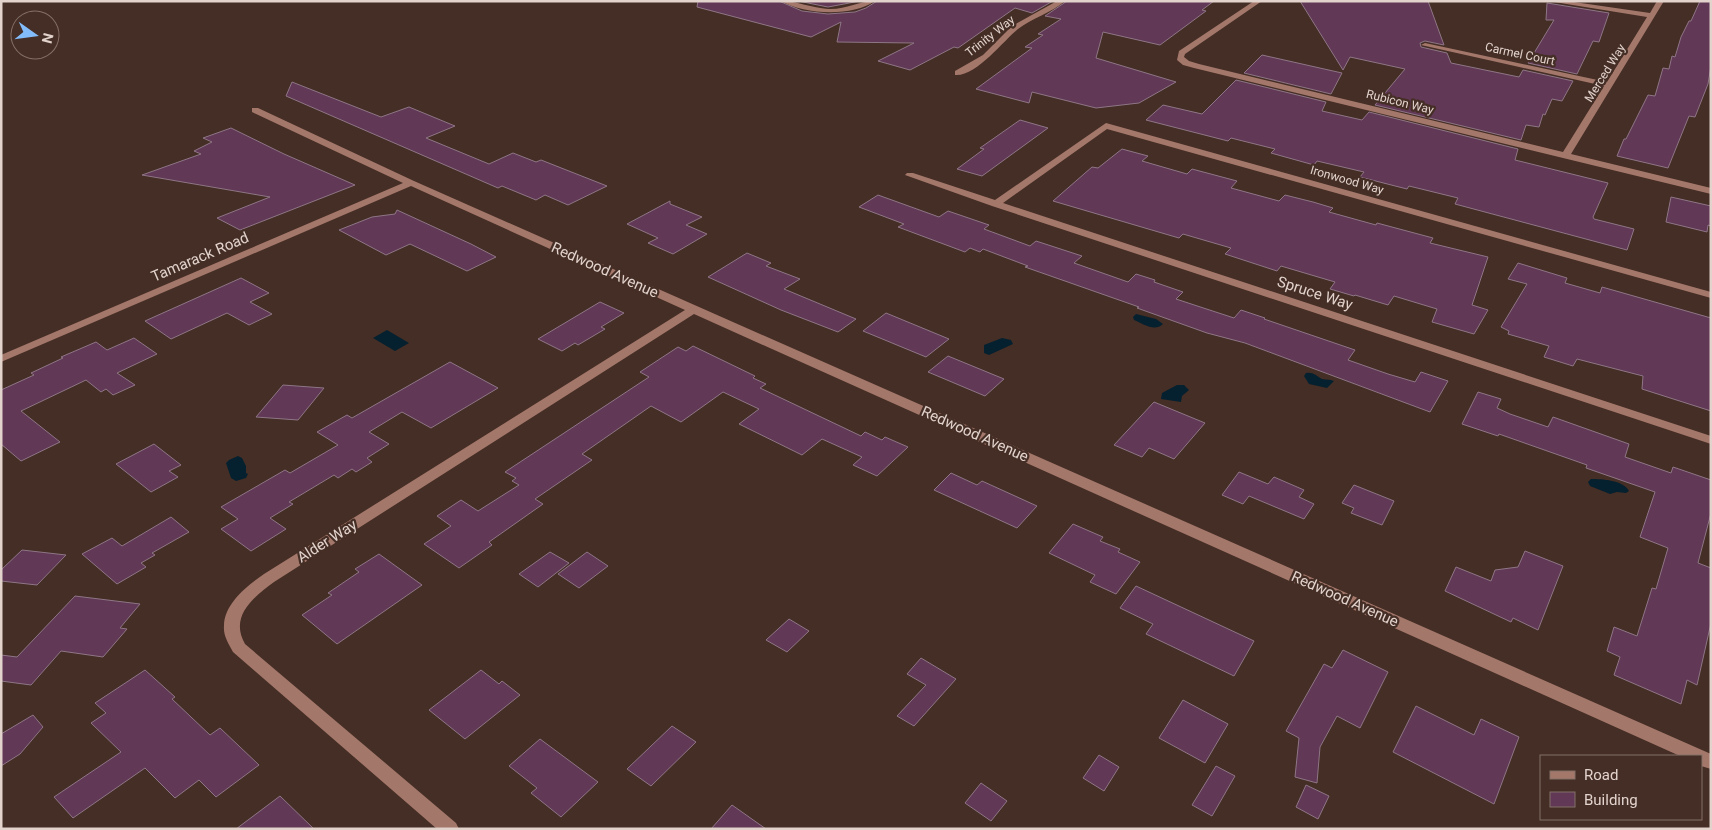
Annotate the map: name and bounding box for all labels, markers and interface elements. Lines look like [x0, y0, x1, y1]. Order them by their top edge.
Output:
north arrow [10, 10, 60, 60]
street label: Trinity Way [963, 12, 1018, 59]
text: N [39, 31, 57, 45]
street label: Carmel Court [1484, 40, 1556, 68]
street label: Merced Way [1582, 41, 1629, 105]
street label: Rubicon Way [1365, 87, 1435, 117]
street label: Ironwood Way [1309, 163, 1386, 197]
street label: Tamarack Road [149, 228, 251, 286]
street label: Redwood Avenue [549, 238, 661, 302]
street label: Spruce Way [1275, 272, 1355, 314]
street label: Redwood Avenue [919, 402, 1031, 466]
street label: Alder Way [294, 516, 360, 566]
street label: Redwood Avenue [1289, 567, 1401, 631]
legend [1540, 755, 1702, 820]
text: Road [1584, 766, 1618, 784]
text: Building [1584, 791, 1638, 809]

